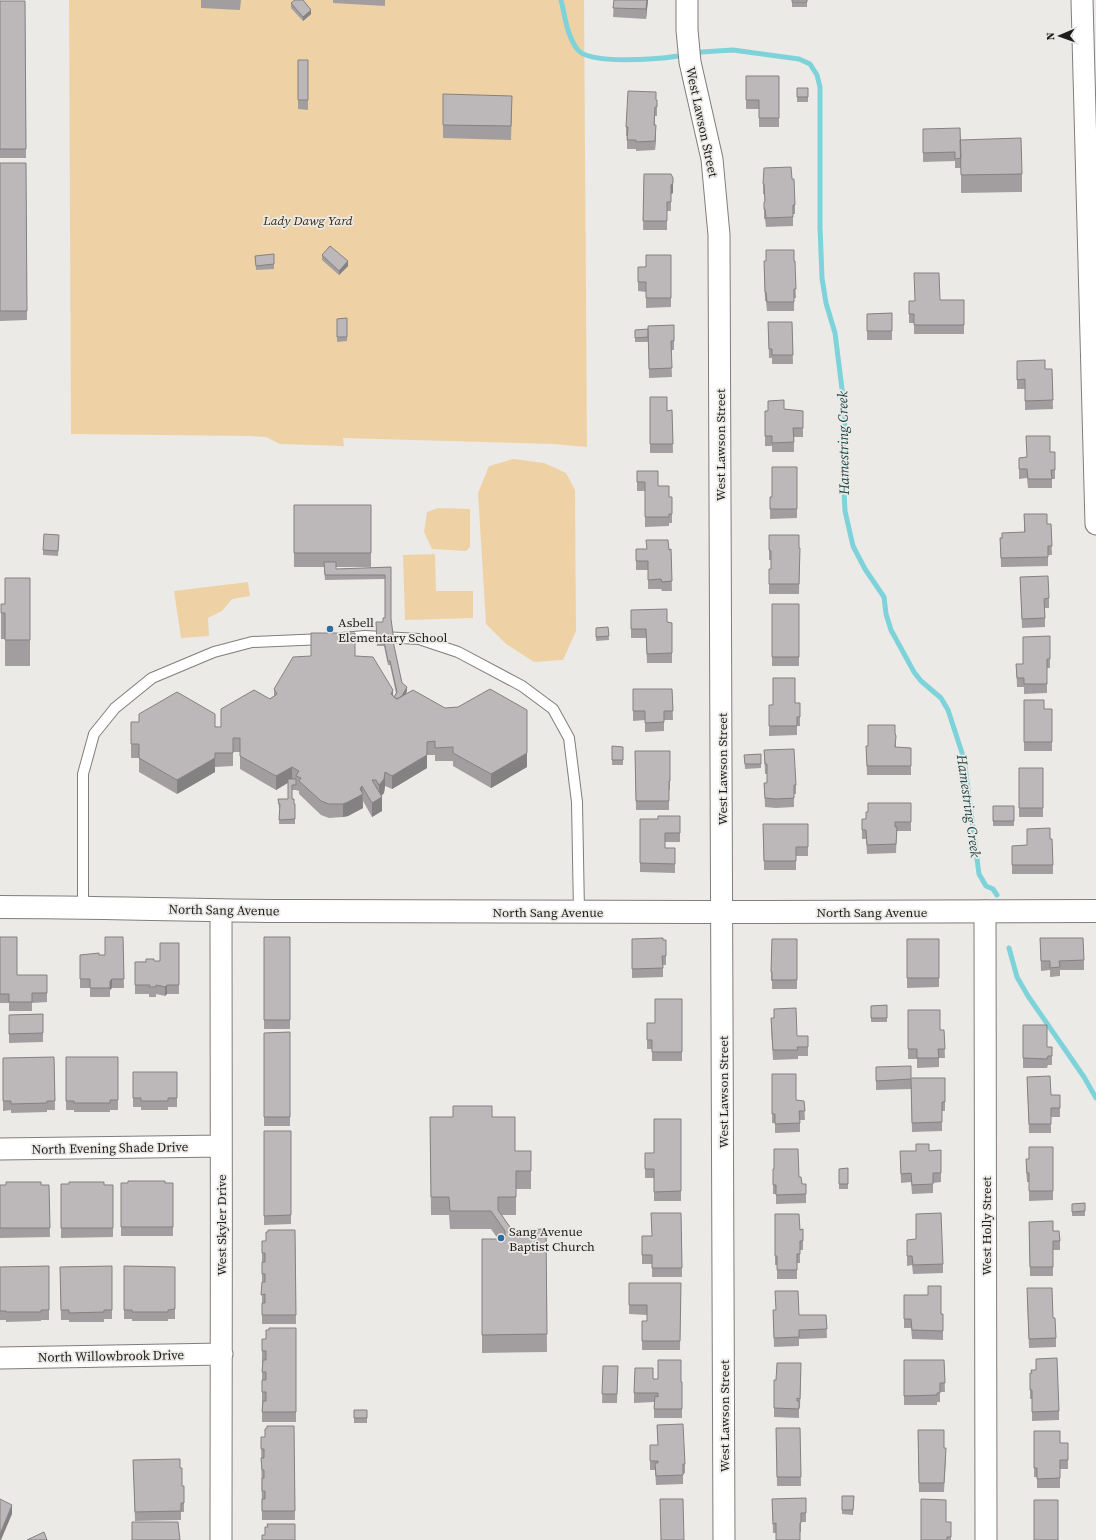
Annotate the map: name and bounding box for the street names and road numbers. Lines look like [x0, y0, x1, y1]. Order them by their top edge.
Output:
street label: West Lawson Street [682, 65, 722, 179]
street label: West Lawson Street [712, 388, 729, 501]
street label: West Lawson Street [714, 712, 731, 825]
street label: North Sang Avenue [168, 901, 280, 919]
street label: North Sang Avenue [493, 904, 604, 921]
street label: North Sang Avenue [817, 904, 928, 921]
street label: West Lawson Street [715, 1035, 732, 1148]
street label: North Evening Shade Drive [32, 1138, 189, 1158]
street label: West Skyler Drive [213, 1174, 230, 1276]
street label: West Holly Street [978, 1176, 995, 1276]
street label: North Willowbrook Drive [38, 1346, 185, 1366]
street label: West Lawson Street [716, 1359, 733, 1472]

